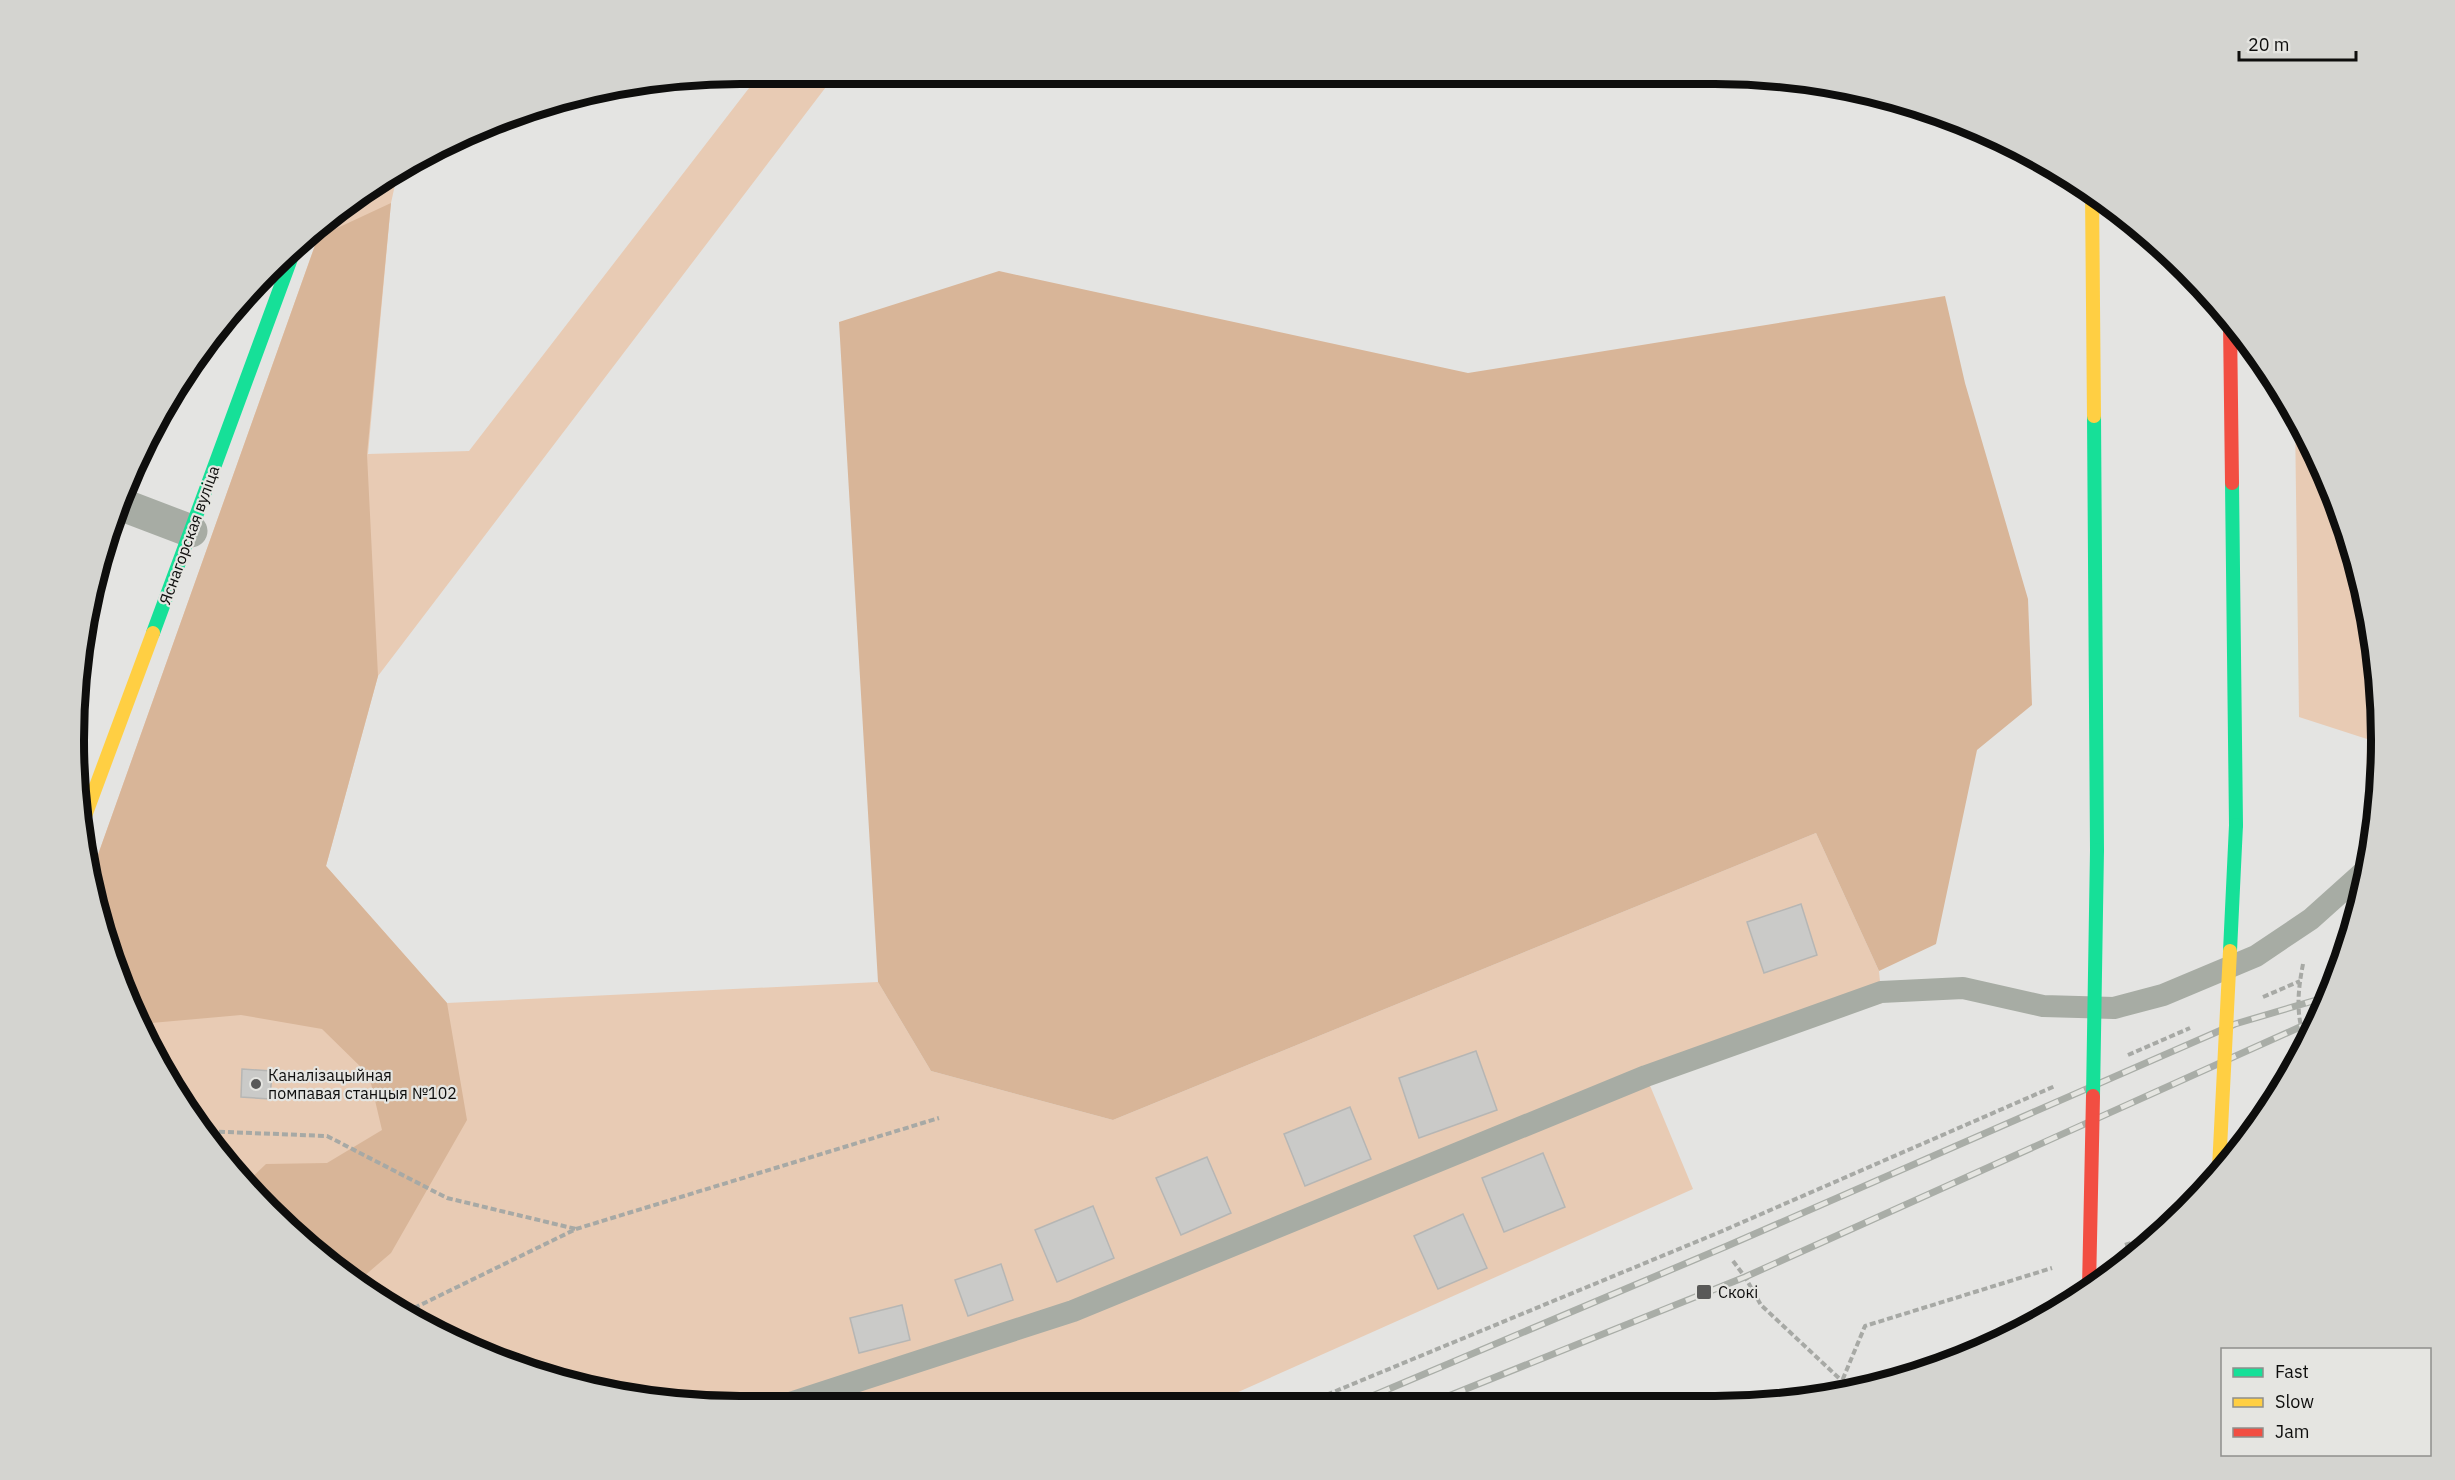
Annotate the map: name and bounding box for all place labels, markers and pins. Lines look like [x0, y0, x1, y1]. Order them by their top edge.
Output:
place label: Каналізацыйная помпавая станцыя №102 [268, 1065, 457, 1103]
marker: Каналізацыйная помпавая станцыя №102 [249, 1077, 263, 1091]
place label: Скокі [1718, 1282, 1758, 1302]
marker: Скокі [1695, 1283, 1713, 1301]

